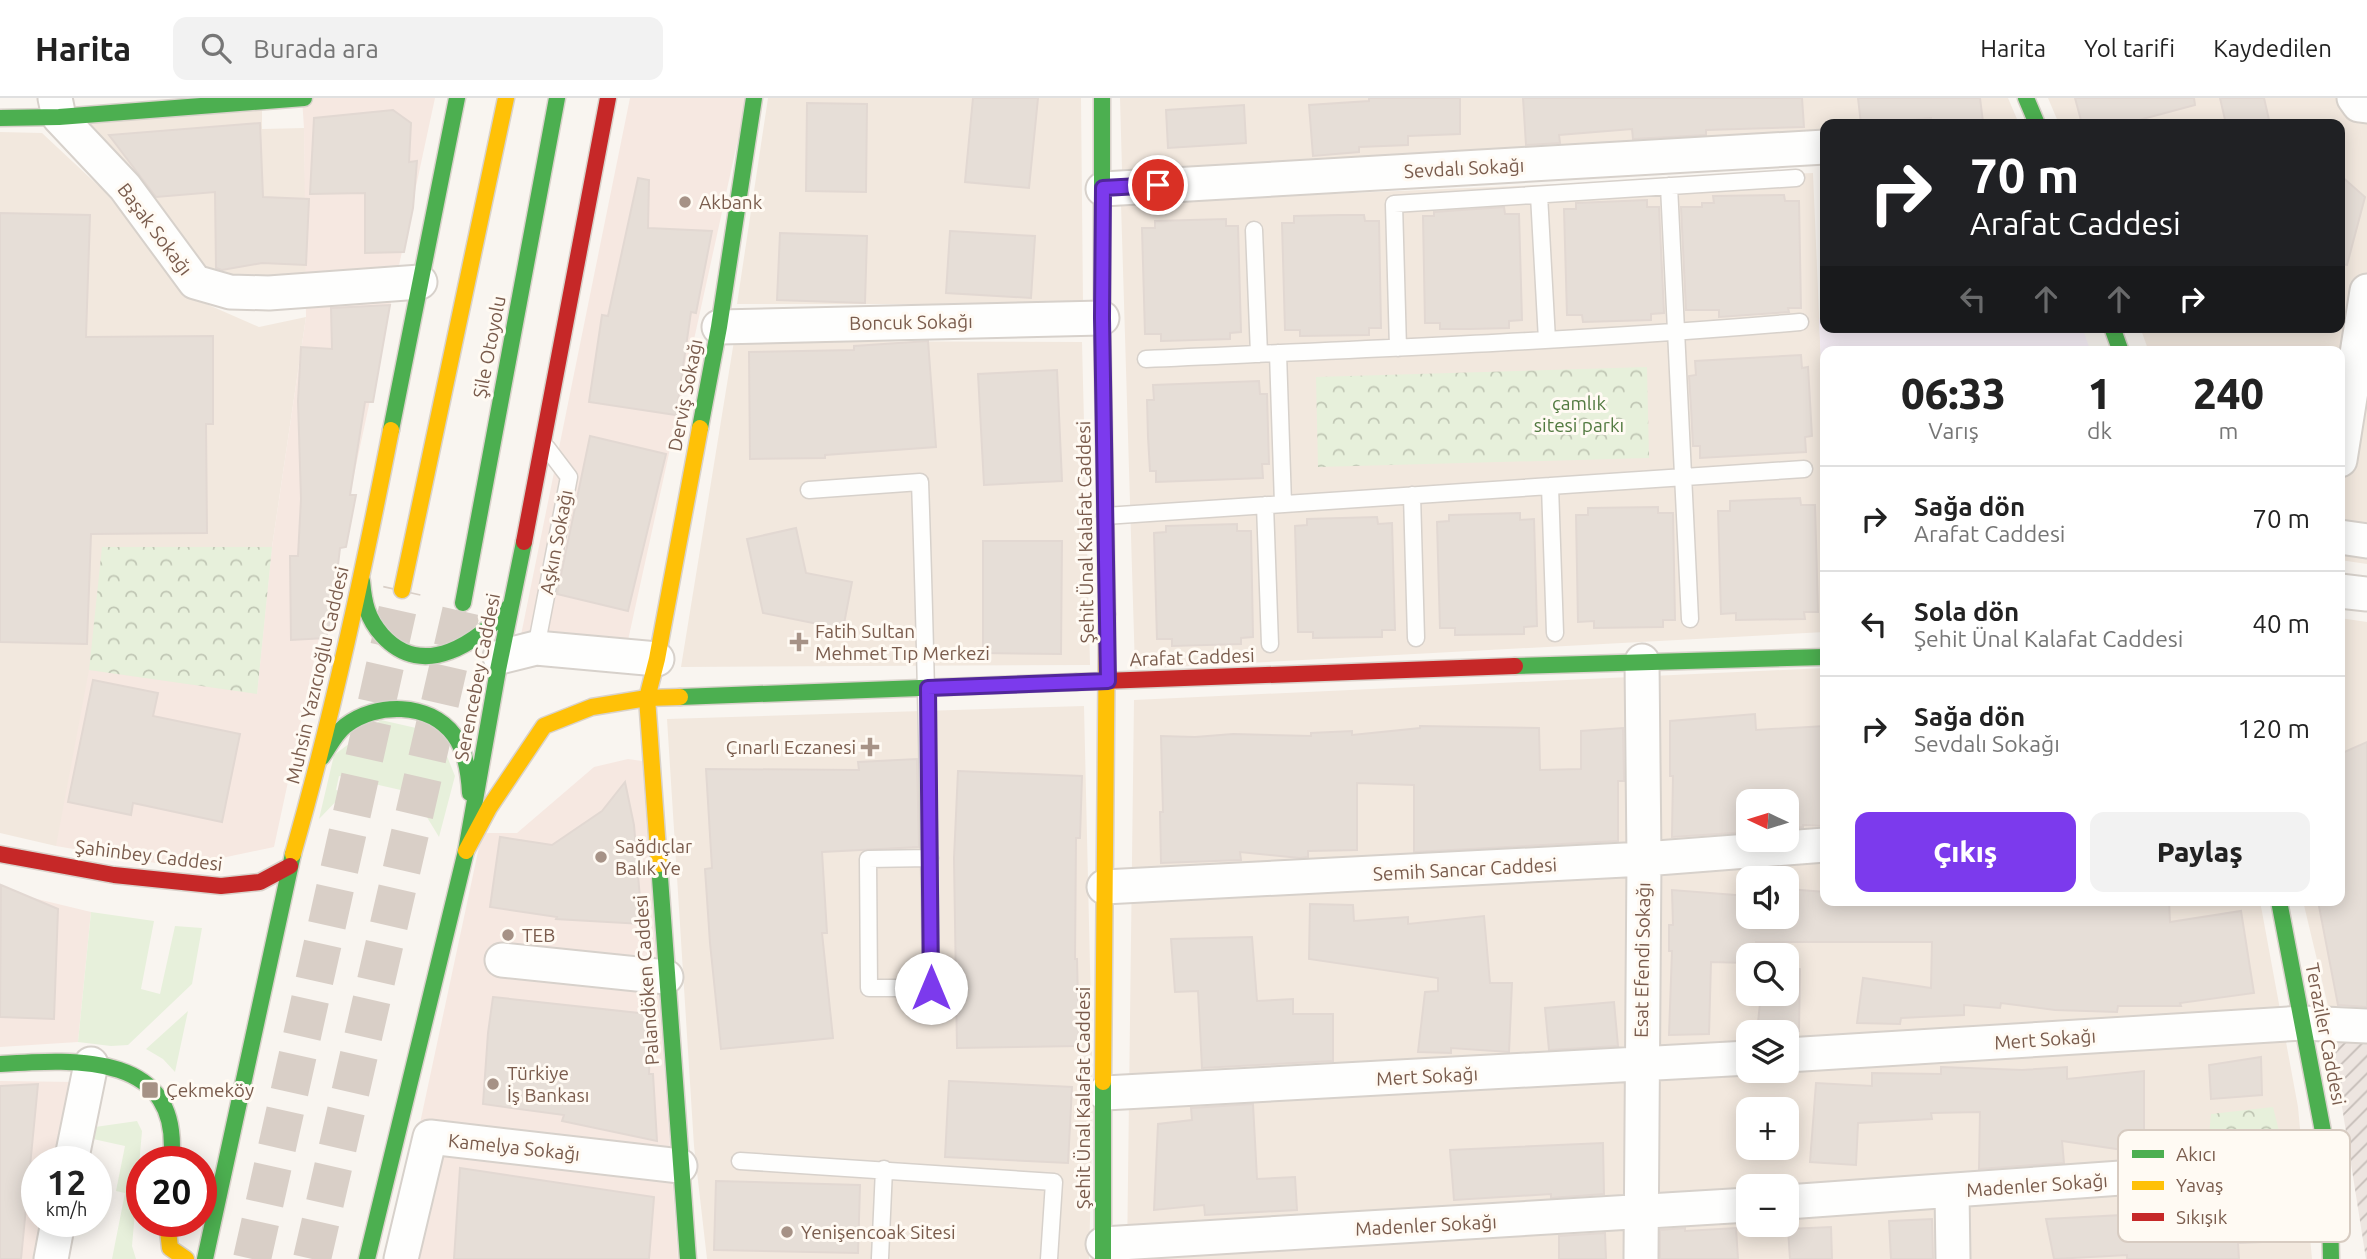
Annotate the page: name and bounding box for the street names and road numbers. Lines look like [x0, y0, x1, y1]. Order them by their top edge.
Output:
street label: Sevdalı Sokağı [1403, 154, 1525, 182]
street label: Başak Sokağı [113, 179, 197, 279]
street label: Şile Otoyolu [468, 294, 510, 400]
street label: Boncuk Sokağı [849, 310, 973, 334]
street label: Derviş Sokağı [663, 337, 707, 453]
street label: Şehit Ünal Kalafat Caddesi [1072, 421, 1098, 643]
street label: Aşkın Sokağı [535, 488, 577, 596]
street label: Muhsin Yazıcıoğlu Caddesi [281, 564, 353, 786]
street label: Serencebey Caddesi [450, 591, 504, 763]
street label: Arafat Caddesi [1129, 644, 1255, 670]
street label: Şahinbey Caddesi [74, 835, 224, 875]
street label: Semih Sancar Caddesi [1372, 853, 1558, 885]
street label: Esat Efendi Sokağı [1630, 882, 1654, 1038]
street label: Palandöken Caddesi [629, 894, 663, 1066]
street label: Teraziler Caddesi [2301, 961, 2351, 1107]
street label: Şehit Ünal Kalafat Caddesi [1072, 987, 1094, 1209]
street label: Mert Sokağı [1993, 1024, 2097, 1054]
street label: Mert Sokağı [1376, 1062, 1478, 1090]
street label: Kamelya Sokağı [447, 1129, 581, 1165]
street label: Madenler Sokağı [1966, 1169, 2108, 1201]
street label: Madenler Sokağı [1355, 1210, 1497, 1240]

